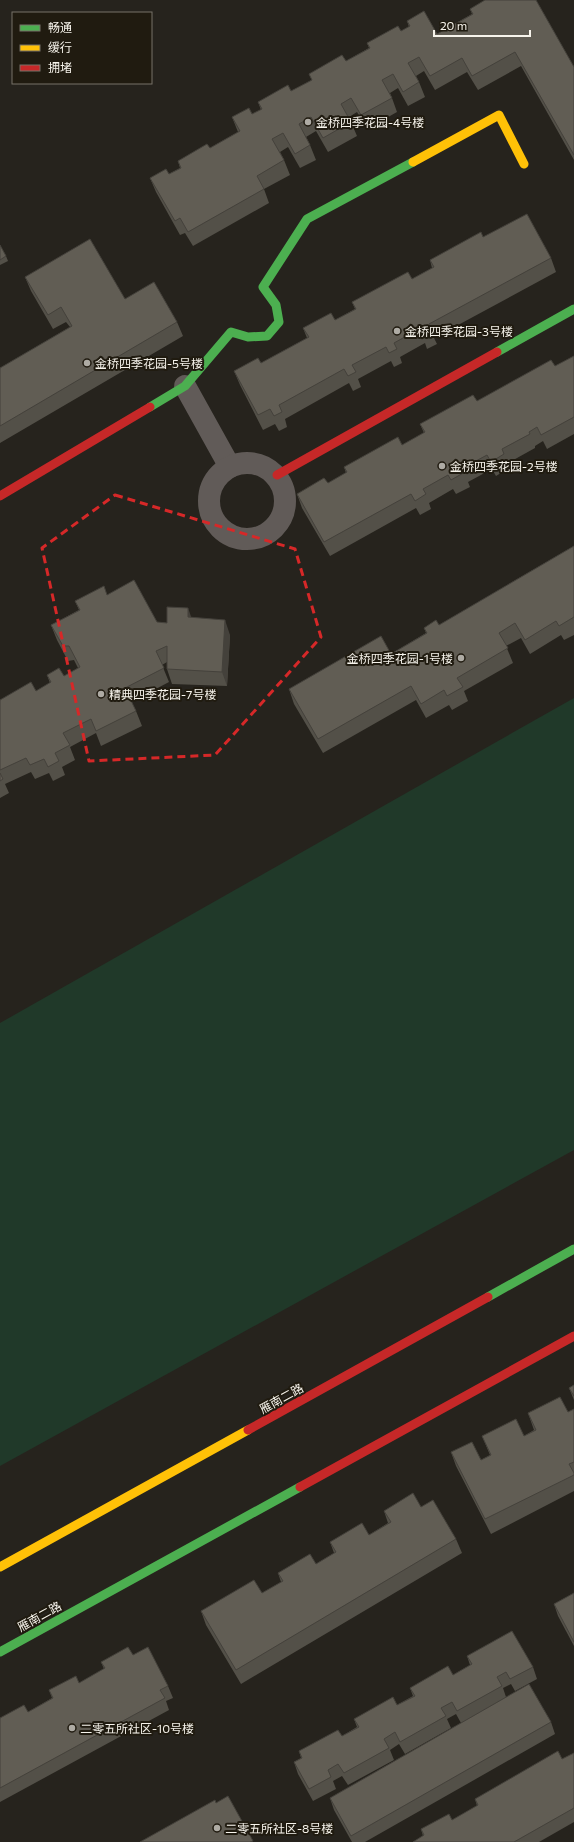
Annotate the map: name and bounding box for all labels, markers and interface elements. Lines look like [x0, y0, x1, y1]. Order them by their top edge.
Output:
legend [12, 12, 152, 84]
scale bar [434, 12, 530, 38]
text: 20 m [440, 18, 467, 32]
text: 畅通 [48, 20, 72, 34]
text: 缓行 [48, 40, 72, 54]
text: 拥堵 [48, 60, 72, 74]
place label: 金桥四季花园-4号楼 [316, 115, 424, 129]
marker: 金桥四季花园-4号楼 [303, 117, 313, 127]
place label: 金桥四季花园-3号楼 [405, 324, 513, 338]
marker: 金桥四季花园-3号楼 [392, 326, 402, 336]
place label: 金桥四季花园-5号楼 [95, 356, 203, 370]
marker: 金桥四季花园-5号楼 [82, 358, 92, 368]
place label: 金桥四季花园-2号楼 [450, 459, 558, 473]
marker: 金桥四季花园-2号楼 [437, 461, 447, 471]
place label: 金桥四季花园-1号楼 [347, 651, 453, 665]
marker: 金桥四季花园-1号楼 [456, 653, 466, 663]
place label: 精典四季花园-7号楼 [109, 687, 216, 701]
marker: 精典四季花园-7号楼 [96, 689, 106, 699]
street label: 雁南二路 [257, 1380, 305, 1416]
street label: 雁南二路 [15, 1598, 63, 1634]
place label: 二零五所社区-10号楼 [80, 1721, 194, 1735]
marker: 二零五所社区-10号楼 [67, 1723, 77, 1733]
place label: 二零五所社区-8号楼 [225, 1821, 333, 1835]
marker: 二零五所社区-8号楼 [212, 1823, 222, 1833]

